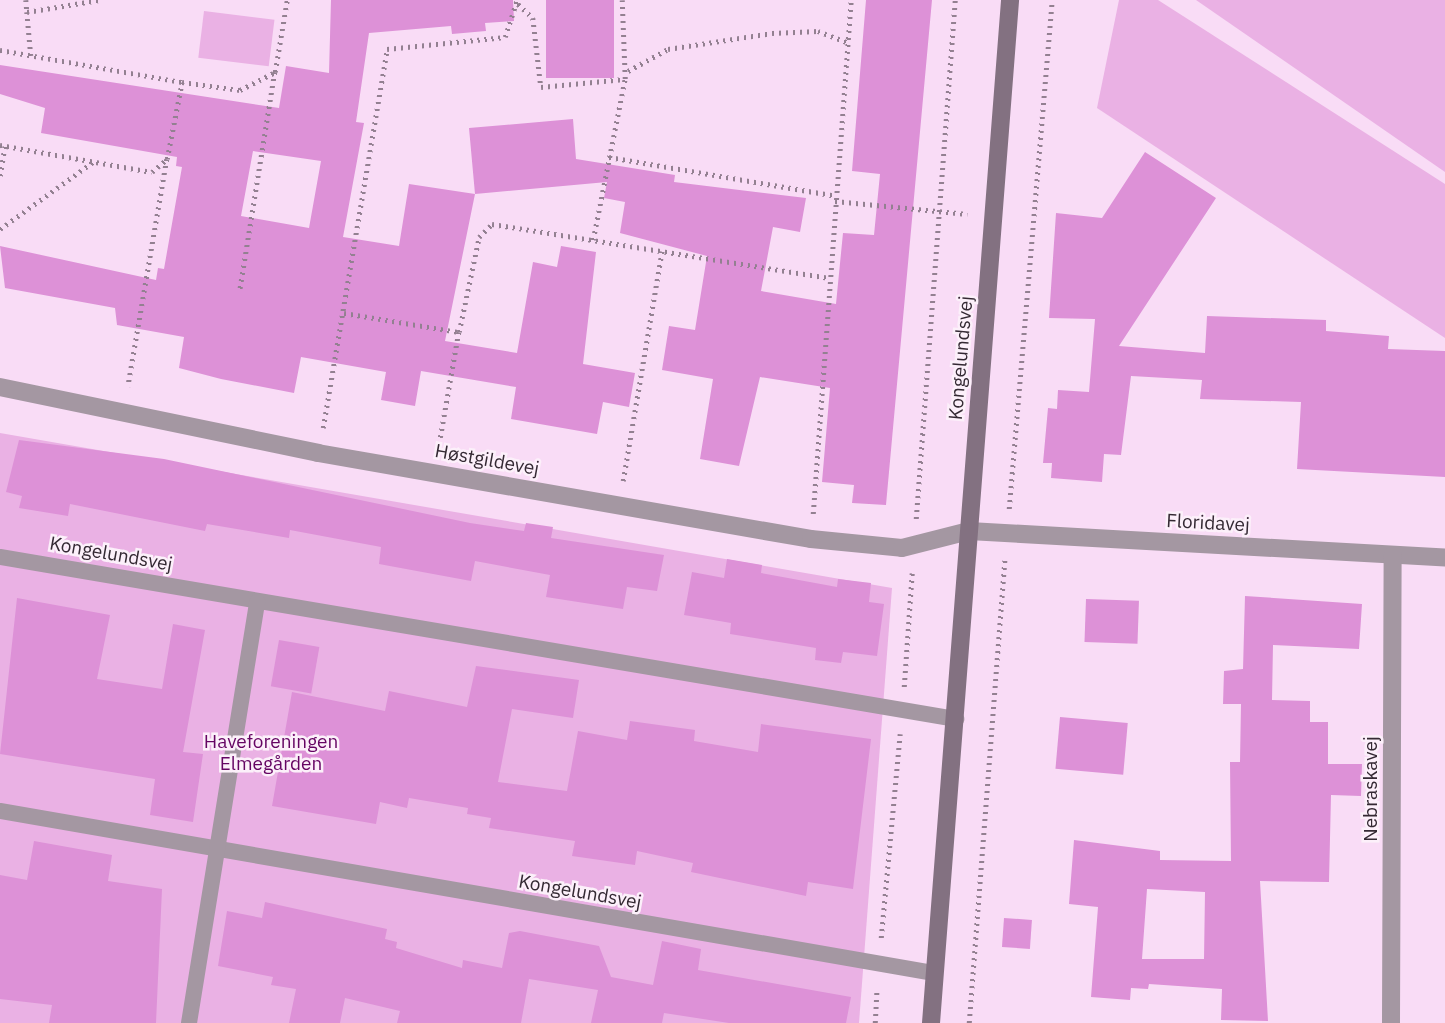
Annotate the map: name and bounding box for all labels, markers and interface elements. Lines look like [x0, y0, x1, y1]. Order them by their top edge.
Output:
street label: Kongelundsvej [944, 295, 978, 421]
street label: Høstgildevej [433, 440, 541, 480]
street label: Floridavej [1166, 509, 1250, 537]
street label: Kongelundsvej [48, 532, 174, 576]
park label: Haveforeningen Elmegården [204, 731, 338, 775]
street label: Nebraskavej [1360, 736, 1382, 842]
street label: Kongelundsvej [517, 870, 643, 914]

